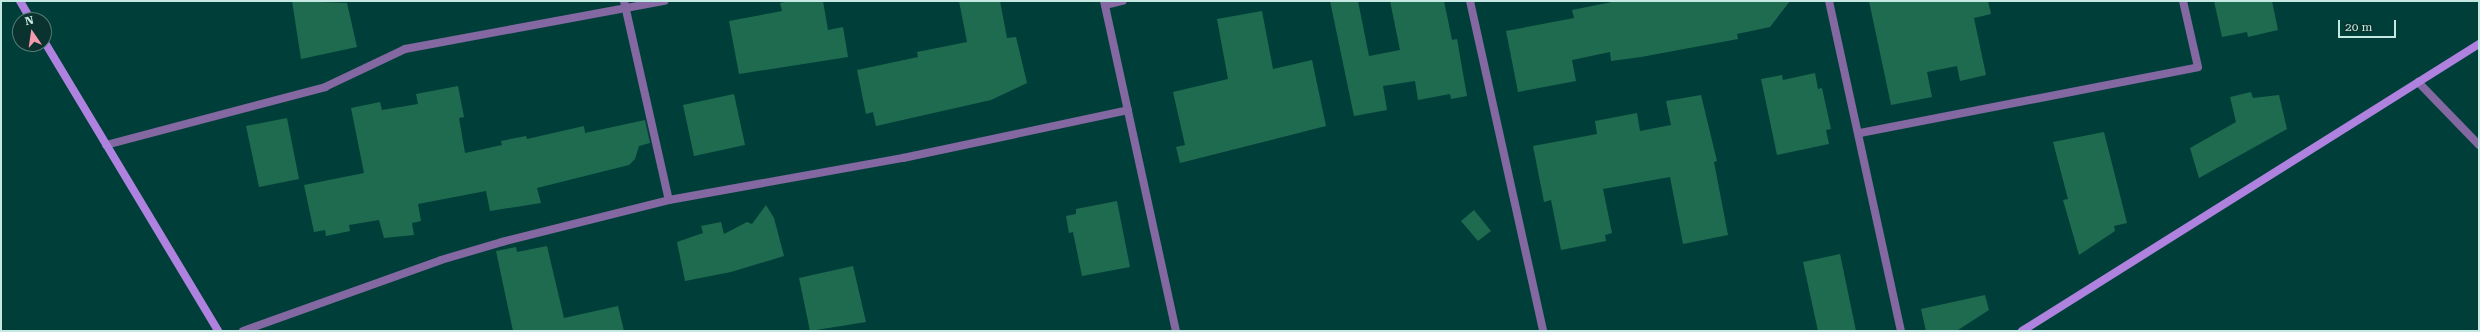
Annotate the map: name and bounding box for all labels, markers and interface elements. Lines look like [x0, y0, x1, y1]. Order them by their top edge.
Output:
north arrow [12, 12, 52, 52]
scale bar [2340, 12, 2398, 38]
text: N [24, 14, 35, 28]
text: 20 m [2345, 20, 2372, 34]

